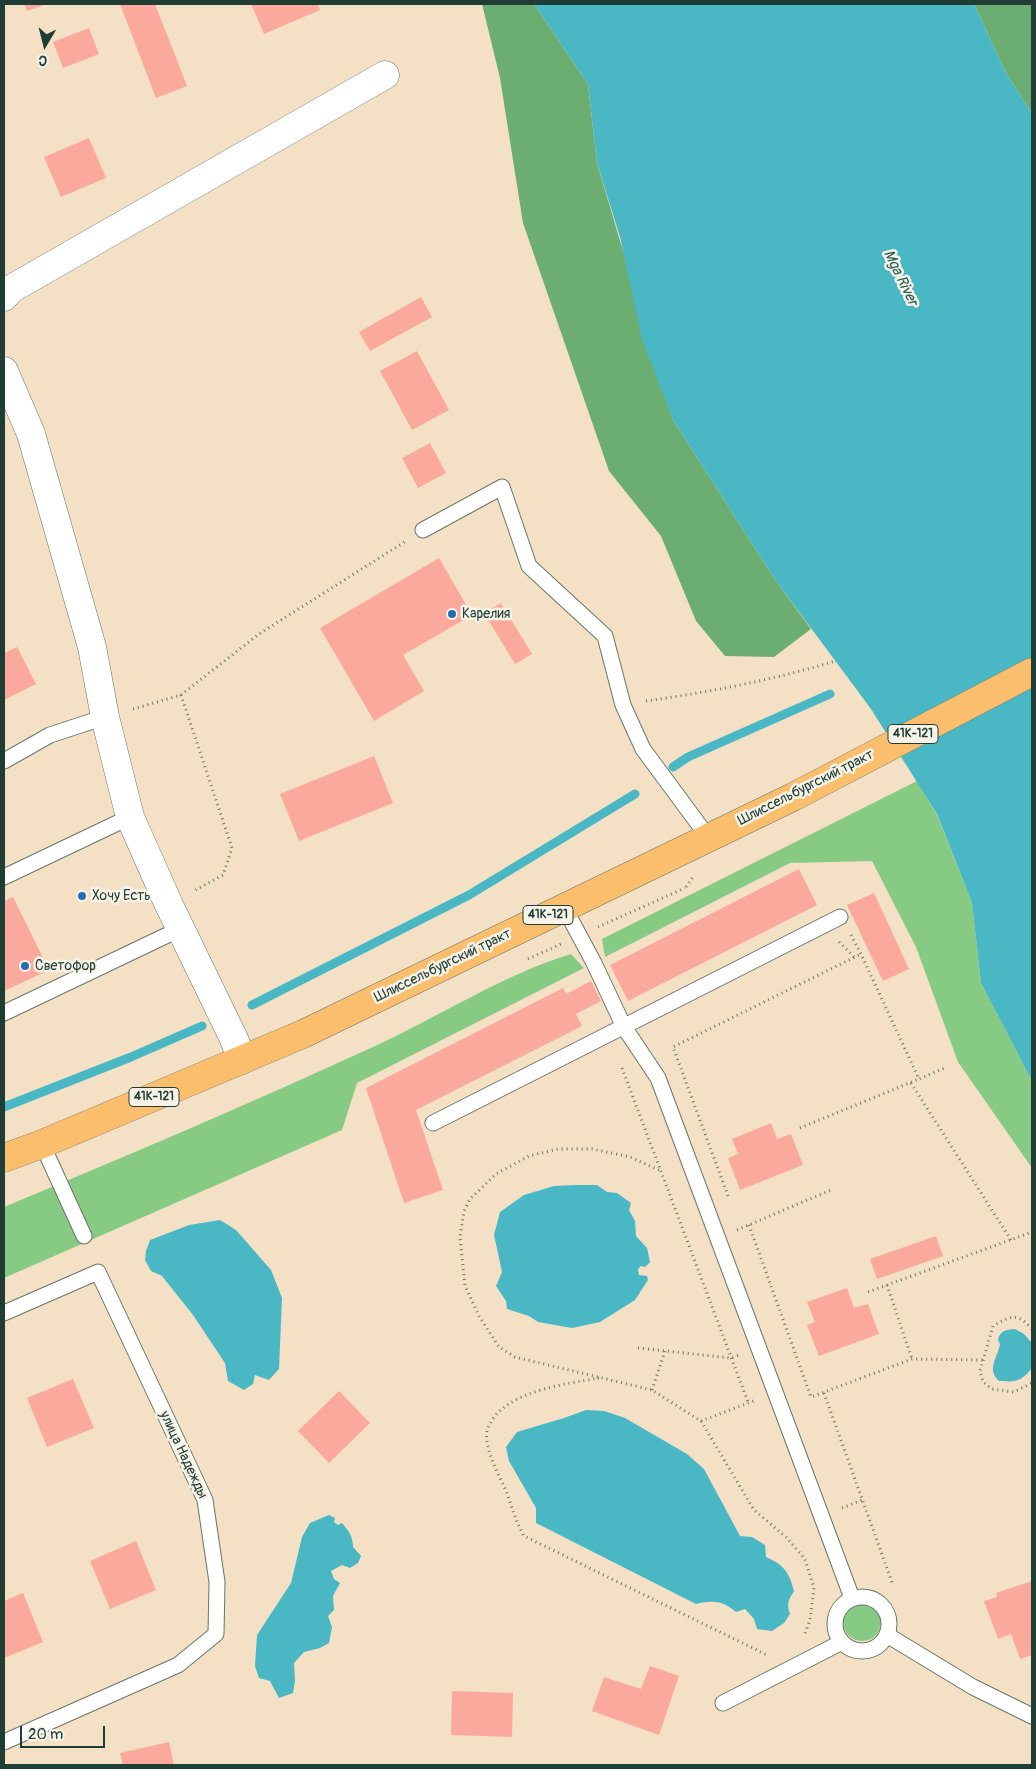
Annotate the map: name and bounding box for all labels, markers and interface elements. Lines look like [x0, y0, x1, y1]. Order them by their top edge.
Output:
north arrow [20, 20, 70, 70]
text: С [37, 51, 48, 69]
water label: Mga River [879, 247, 921, 309]
place label: Карелия [462, 606, 510, 622]
marker: Карелия [446, 608, 458, 620]
road number: 41К-121 [888, 724, 938, 744]
street label: Шлиссельбургский тракт [735, 746, 877, 830]
place label: Хочу Есть [92, 888, 151, 904]
marker: Хочу Есть [76, 890, 88, 902]
road number: 41К-121 [523, 906, 573, 924]
street label: Шлиссельбургский тракт [372, 926, 514, 1006]
place label: Светофор [35, 958, 96, 974]
marker: Светофор [19, 960, 31, 972]
road number: 41К-121 [129, 1088, 179, 1106]
street label: улица Надежды [155, 1408, 211, 1502]
scale bar [22, 1716, 108, 1748]
text: 20 m [28, 1725, 63, 1744]

